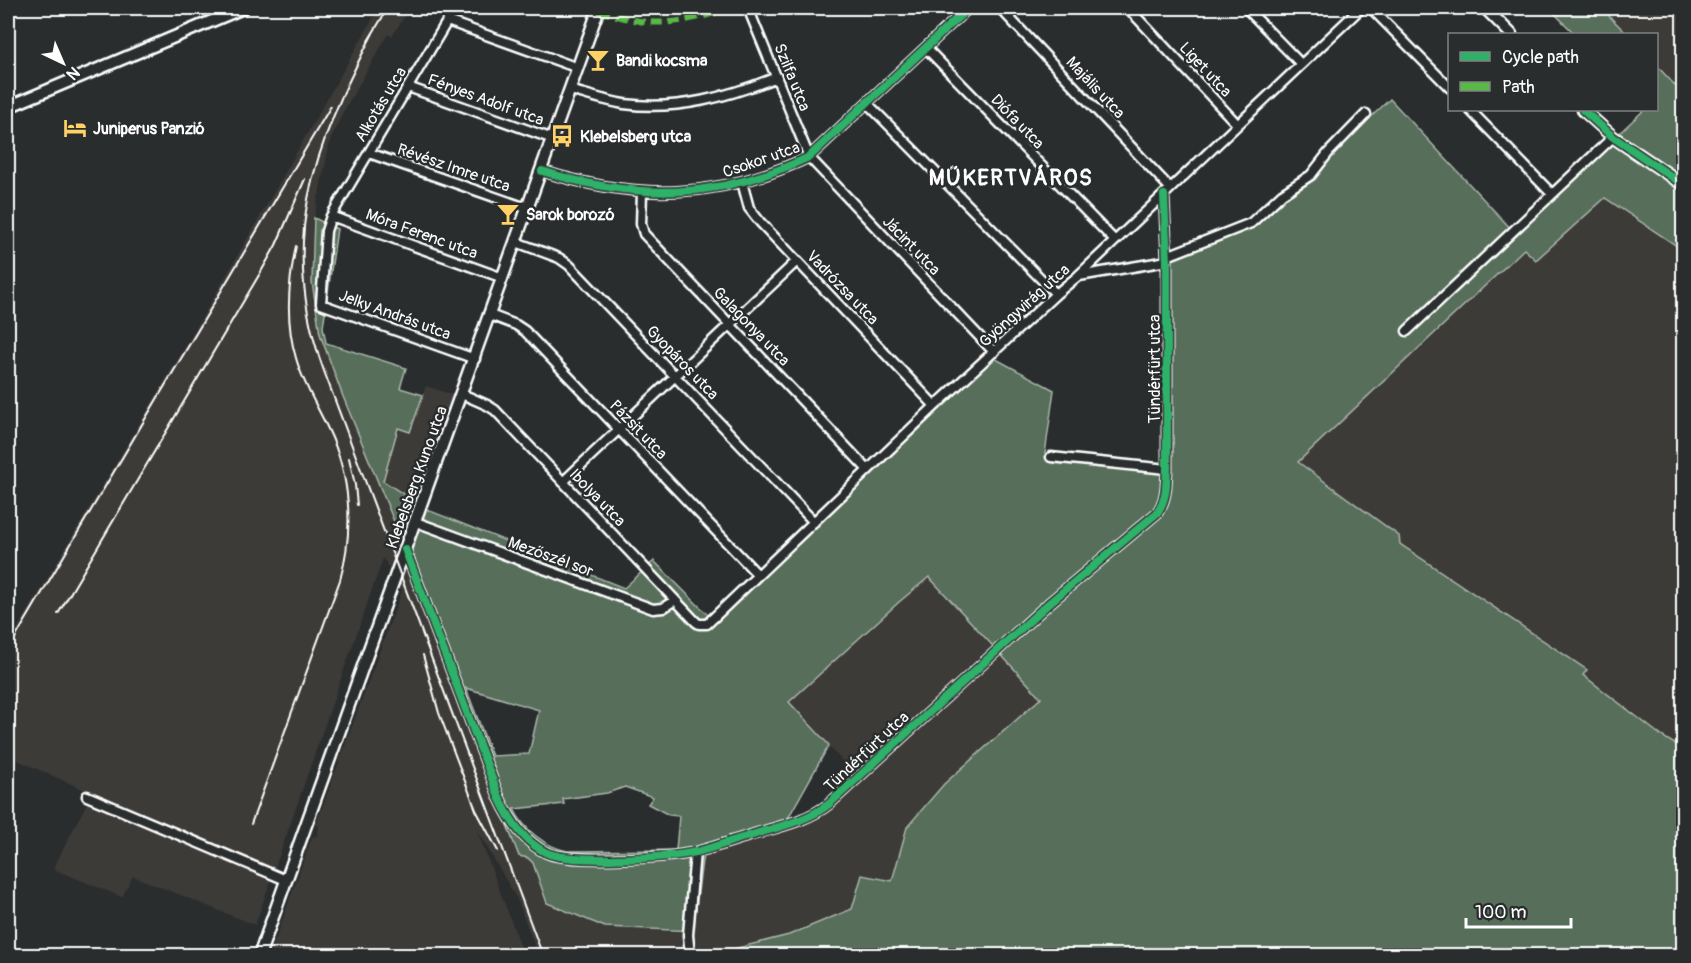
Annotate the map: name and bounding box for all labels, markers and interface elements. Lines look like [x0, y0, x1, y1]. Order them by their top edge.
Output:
north arrow [33, 33, 93, 93]
legend [1448, 33, 1658, 111]
street label: Liget utca [1175, 38, 1236, 101]
street label: Szilfa utca [769, 41, 815, 114]
text: Cycle path [1502, 46, 1579, 69]
bar icon: Bandi kocsma [585, 47, 611, 73]
place label: Bandi kocsma [616, 51, 708, 71]
street label: Majális utca [1062, 53, 1129, 123]
text: N [62, 62, 84, 84]
street label: Alkotás utca [351, 63, 411, 146]
street label: Fényes Adolf utca [425, 70, 547, 130]
text: Path [1502, 76, 1535, 99]
street label: Diófa utca [986, 90, 1048, 153]
hotel icon: Juniperus Panzió [62, 115, 88, 141]
place label: Juniperus Panzió [93, 119, 205, 139]
bus stop icon: Klebelsberg utca [549, 123, 575, 149]
place label: Klebelsberg utca [580, 127, 692, 147]
street label: Csokor utca [720, 137, 802, 182]
street label: Révész Imre utca [395, 139, 513, 197]
district label: MŰKERTVÁROS [929, 164, 1093, 192]
bar icon: Sarok borozó [495, 201, 521, 227]
street label: Móra Ferenc utca [363, 204, 480, 263]
place label: Sarok borozó [526, 205, 615, 225]
street label: Jácint utca [878, 212, 944, 280]
street label: Vadrózsa utca [802, 246, 883, 329]
street label: Gyöngyvirág utca [975, 260, 1074, 352]
street label: Galagonya utca [709, 283, 794, 370]
street label: Jelky András utca [336, 285, 453, 344]
street label: Tündérfürt utca [1145, 315, 1165, 423]
street label: Gyopáros utca [642, 321, 723, 404]
street label: Pázsit utca [605, 396, 671, 463]
street label: Klebelsberg Kuno utca [382, 403, 452, 551]
street label: Ibolya utca [565, 465, 630, 531]
street label: Mezőszél sor [505, 532, 596, 582]
street label: Tündérfürt utca [820, 707, 913, 796]
scale bar [1466, 891, 1571, 929]
text: 100 m [1475, 901, 1527, 924]

